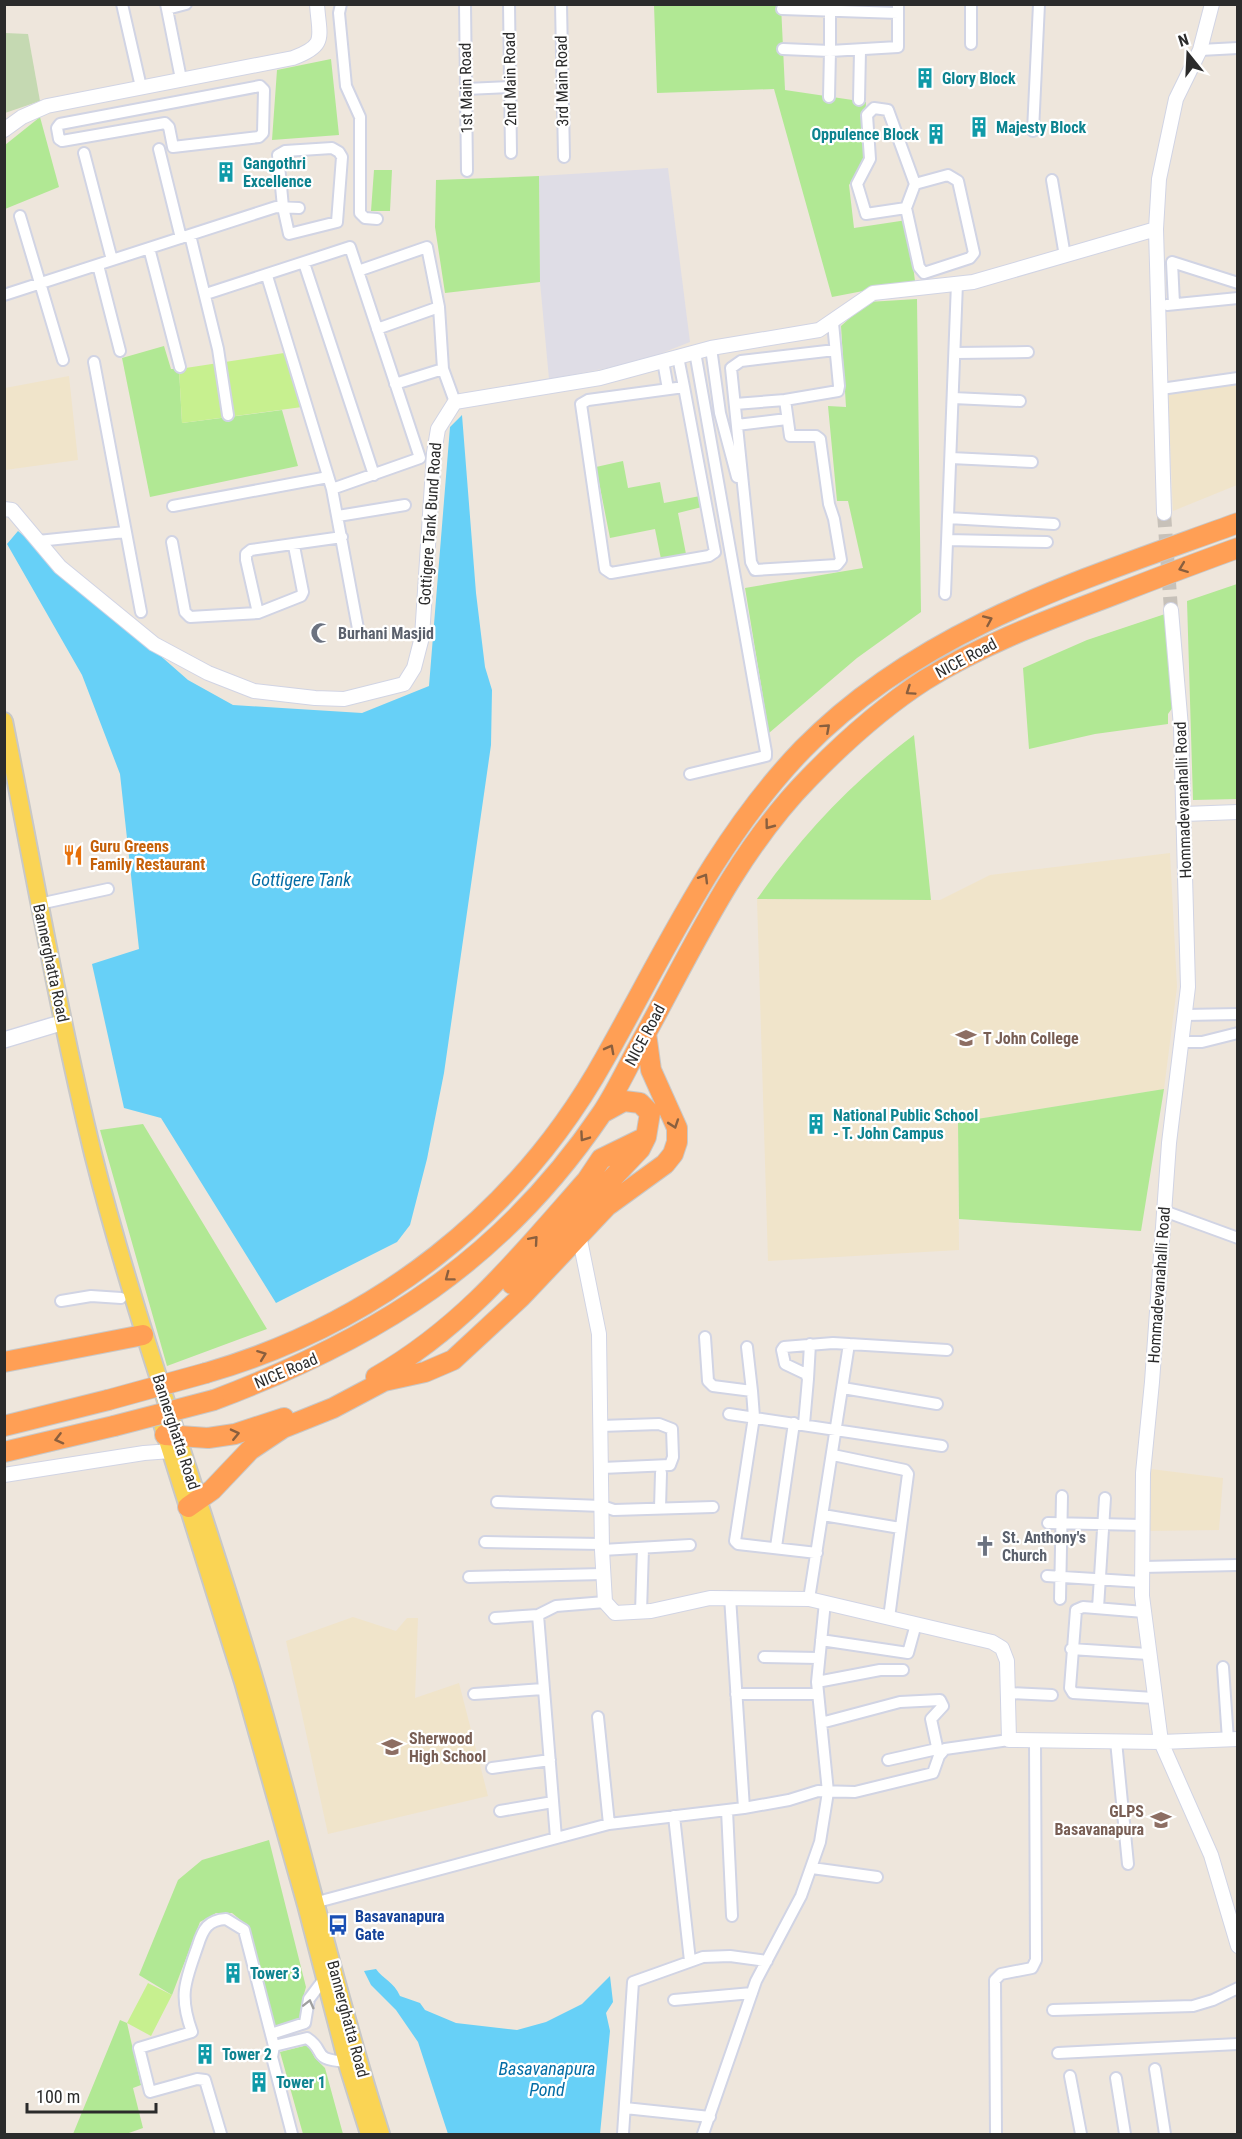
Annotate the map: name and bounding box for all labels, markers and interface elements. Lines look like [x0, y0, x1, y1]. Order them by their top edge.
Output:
north arrow [1158, 24, 1218, 84]
text: N [1176, 30, 1191, 51]
street label: 2nd Main Road [500, 32, 520, 126]
street label: 3rd Main Road [552, 35, 572, 127]
street label: 1st Main Road [456, 43, 476, 133]
building icon: Glory Block [913, 66, 937, 90]
place label: Glory Block [942, 69, 1016, 88]
building icon: Majesty Block [967, 115, 991, 139]
place label: Majesty Block [996, 118, 1087, 137]
building icon: Oppulence Block [924, 122, 948, 146]
place label: Oppulence Block [811, 125, 919, 144]
place label: Gangothri Excellence [243, 154, 312, 191]
building icon: Gangothri Excellence [214, 160, 238, 184]
street label: Gottigere Tank Bund Road [415, 442, 445, 606]
one-way arrow [1178, 561, 1188, 574]
one-way arrow [981, 615, 992, 627]
mosque icon: Burhani Masjid [309, 621, 333, 645]
place label: Burhani Masjid [338, 624, 434, 643]
street label: NICE Road [932, 634, 1000, 682]
one-way arrow [905, 684, 916, 695]
street label: Hommadevanahalli Road [1171, 721, 1195, 879]
one-way arrow [820, 724, 830, 735]
one-way arrow [765, 818, 776, 829]
place label: Guru Greens Family Restaurant [90, 837, 205, 874]
restaurant icon: Guru Greens Family Restaurant [61, 843, 85, 867]
water label: Gottigere Tank [251, 869, 352, 890]
one-way arrow [696, 874, 708, 884]
street label: Bannerghatta Road [29, 902, 73, 1024]
street label: NICE Road [621, 1001, 669, 1069]
school or university icon: T John College [954, 1026, 978, 1050]
place label: T John College [983, 1029, 1079, 1048]
one-way arrow [603, 1045, 614, 1056]
place label: National Public School - T. John Campus [833, 1106, 978, 1143]
building icon: National Public School - T. John Campus [804, 1112, 828, 1136]
one-way arrow [666, 1118, 679, 1129]
one-way arrow [580, 1131, 591, 1142]
street label: Hommadevanahalli Road [1144, 1206, 1174, 1364]
one-way arrow [527, 1236, 538, 1247]
one-way arrow [445, 1270, 456, 1281]
street label: NICE Road [252, 1349, 320, 1393]
one-way arrow [256, 1350, 267, 1362]
street label: Bannerghatta Road [148, 1372, 204, 1492]
one-way arrow [230, 1428, 240, 1441]
one-way arrow [55, 1432, 65, 1445]
place label: St. Anthony's Church [1002, 1528, 1086, 1565]
church icon: St. Anthony's Church [973, 1534, 997, 1558]
place label: Sherwood High School [409, 1729, 486, 1766]
school or university icon: Sherwood High School [380, 1735, 404, 1759]
place label: GLPS Basavanapura [1054, 1802, 1144, 1839]
school or university icon: GLPS Basavanapura [1149, 1808, 1173, 1832]
place label: Basavanapura Gate [355, 1907, 445, 1944]
bus stop icon: Basavanapura Gate [326, 1913, 350, 1937]
street label: Bannerghatta Road [323, 1958, 373, 2080]
building icon: Tower 3 [221, 1961, 245, 1985]
place label: Tower 3 [250, 1964, 300, 1983]
one-way arrow [301, 1999, 314, 2009]
building icon: Tower 2 [193, 2042, 217, 2066]
place label: Tower 2 [222, 2045, 272, 2064]
water label: Basavanapura Pond [498, 2058, 596, 2100]
building icon: Tower 1 [247, 2070, 271, 2094]
place label: Tower 1 [276, 2073, 326, 2092]
scale bar [27, 2076, 156, 2114]
text: 100 m [36, 2086, 80, 2107]

